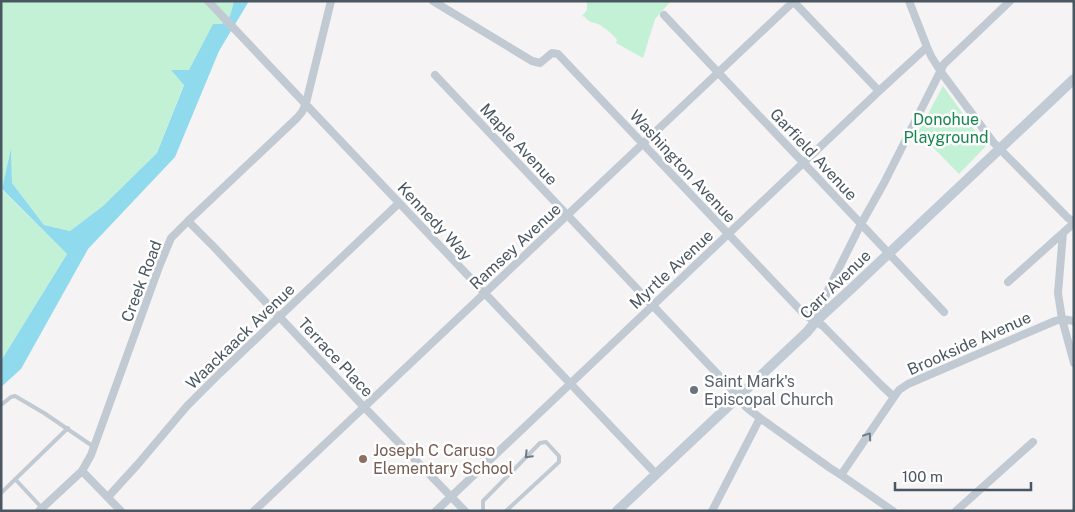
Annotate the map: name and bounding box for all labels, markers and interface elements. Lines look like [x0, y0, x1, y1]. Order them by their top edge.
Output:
street label: Maple Avenue [476, 100, 561, 189]
street label: Garfield Avenue [766, 104, 861, 204]
street label: Washington Avenue [626, 106, 740, 227]
park label: Donohue Playground [903, 110, 989, 147]
street label: Kennedy Way [393, 178, 476, 265]
street label: Ramsey Avenue [466, 199, 565, 293]
street label: Myrtle Avenue [626, 226, 717, 313]
street label: Creek Road [117, 238, 166, 325]
street label: Carr Avenue [796, 246, 875, 323]
street label: Waackaack Avenue [182, 280, 299, 393]
street label: Brookside Avenue [905, 308, 1034, 379]
street label: Terrace Place [294, 314, 377, 401]
place label: Saint Mark's Episcopal Church [704, 372, 834, 409]
marker: Saint Mark's Episcopal Church [688, 384, 700, 396]
one-way arrow [862, 432, 871, 442]
place label: Joseph C Caruso Elementary School [373, 441, 514, 478]
one-way arrow [525, 449, 534, 458]
marker: Joseph C Caruso Elementary School [357, 453, 369, 465]
scale bar [895, 460, 1031, 492]
text: 100 m [902, 468, 943, 485]

